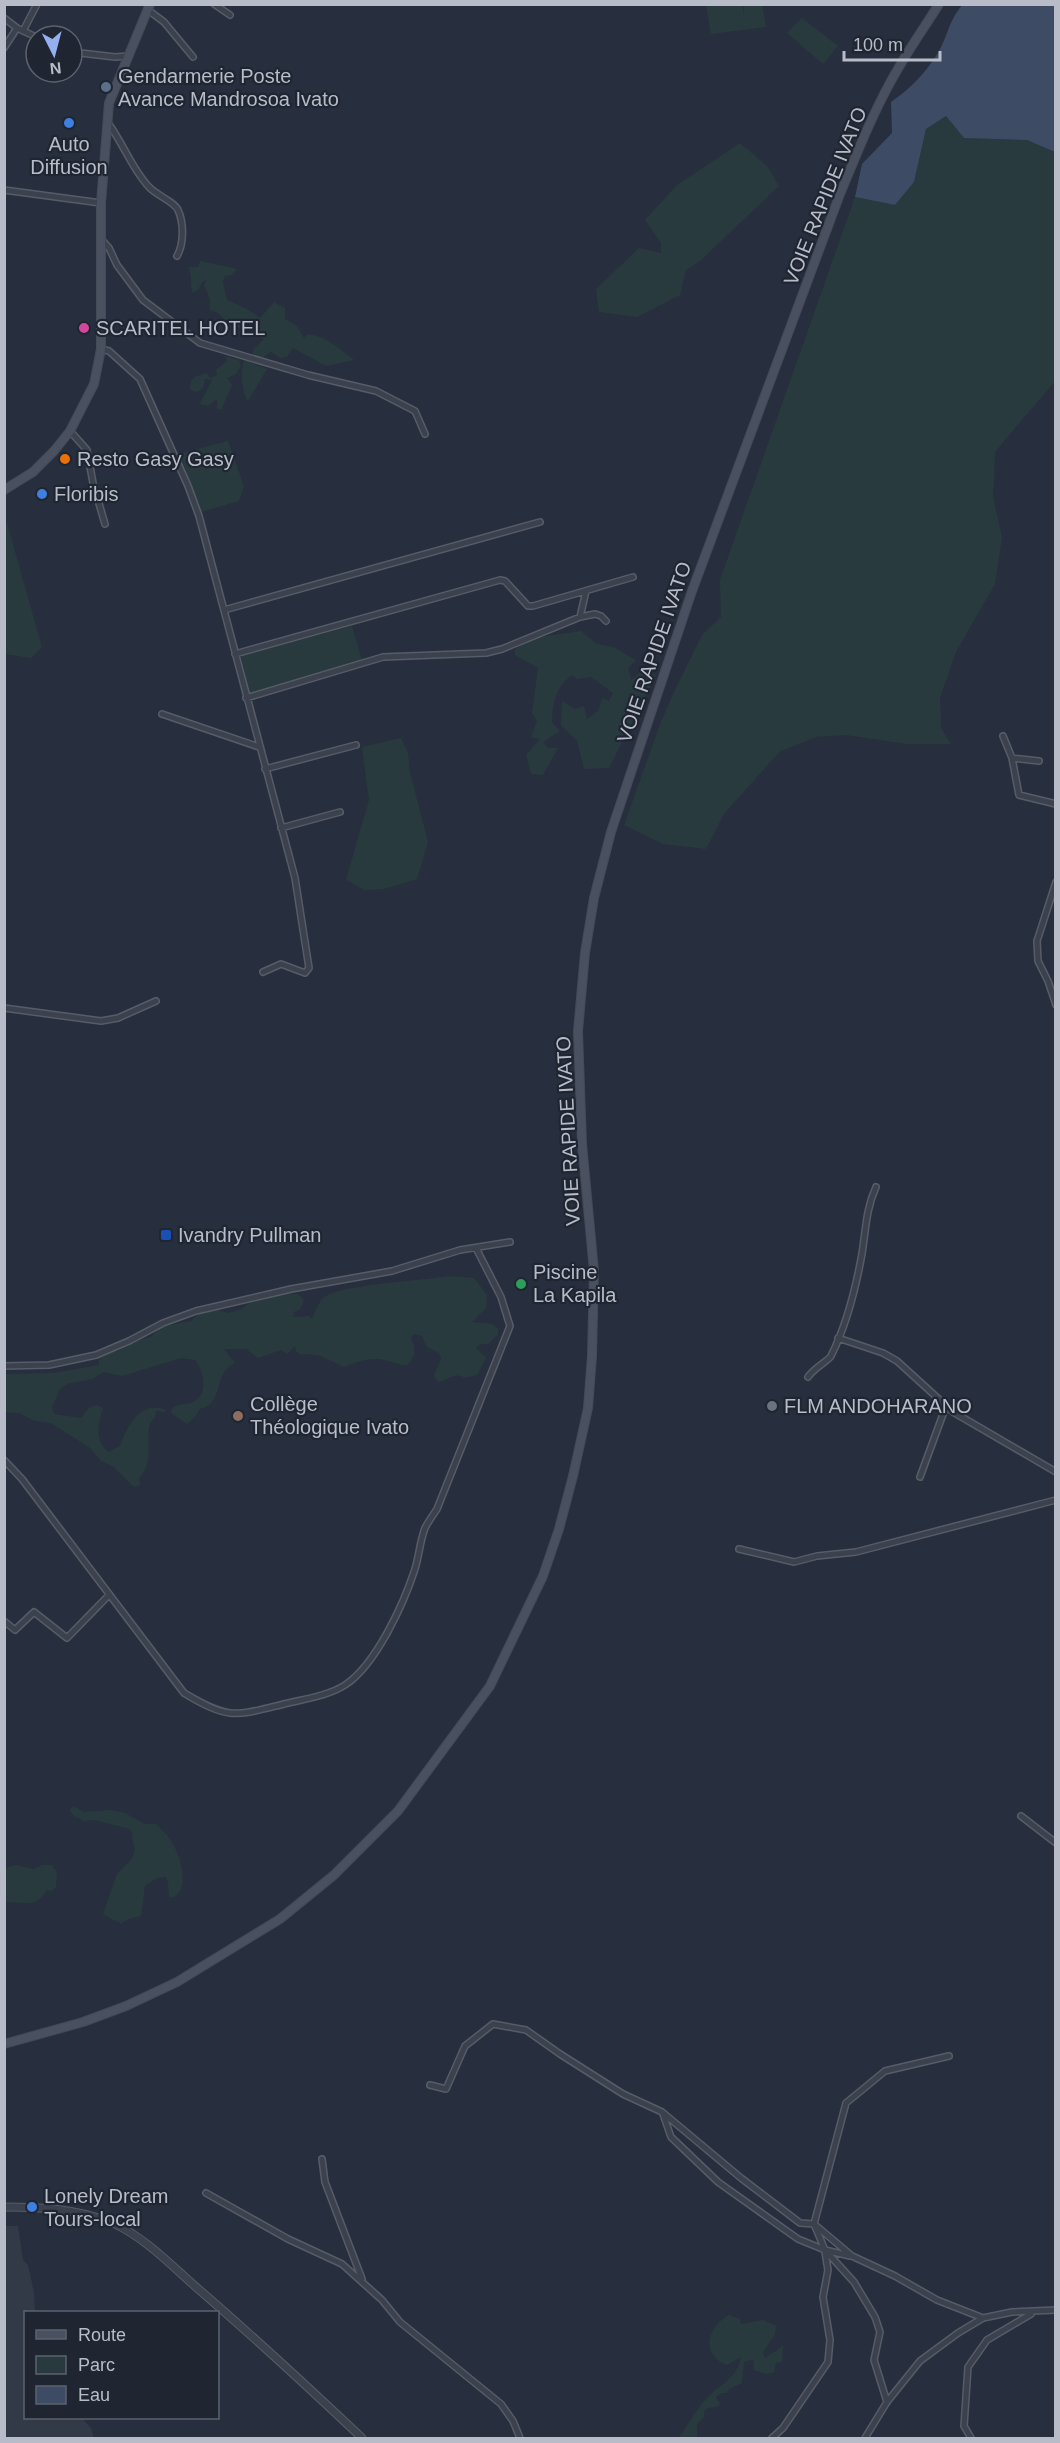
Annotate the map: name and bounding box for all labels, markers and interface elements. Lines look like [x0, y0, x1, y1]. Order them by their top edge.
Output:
north arrow [24, 24, 84, 84]
scale bar [844, 24, 940, 62]
text: 100 m [853, 35, 903, 55]
text: N [49, 59, 62, 77]
place label: Gendarmerie Poste Avance Mandrosoa Ivato [118, 65, 339, 110]
marker: Gendarmerie Poste Avance Mandrosoa Ivato [99, 80, 113, 94]
street label: VOIE RAPIDE IVATO [779, 104, 871, 288]
marker: Auto Diffusion [62, 116, 76, 130]
place label: Auto Diffusion [30, 133, 108, 178]
place label: SCARITEL HOTEL [96, 317, 265, 339]
marker: SCARITEL HOTEL [77, 321, 91, 335]
place label: Resto Gasy Gasy [77, 448, 234, 470]
marker: Resto Gasy Gasy [58, 452, 72, 466]
place label: Floribis [54, 483, 118, 505]
marker: Floribis [35, 487, 49, 501]
street label: VOIE RAPIDE IVATO [613, 559, 695, 745]
street label: VOIE RAPIDE IVATO [552, 1036, 584, 1226]
place label: Ivandry Pullman [178, 1224, 321, 1246]
marker: Ivandry Pullman [159, 1228, 173, 1242]
place label: Piscine La Kapila [533, 1261, 617, 1306]
marker: Piscine La Kapila [514, 1277, 528, 1291]
place label: Collège Théologique Ivato [250, 1393, 409, 1438]
place label: FLM ANDOHARANO [784, 1395, 972, 1417]
marker: FLM ANDOHARANO [765, 1399, 779, 1413]
marker: Collège Théologique Ivato [231, 1409, 245, 1423]
place label: Lonely Dream Tours-local [44, 2185, 169, 2230]
marker: Lonely Dream Tours-local [25, 2200, 39, 2214]
legend [24, 2311, 219, 2419]
text: Route [78, 2325, 126, 2345]
text: Parc [78, 2355, 115, 2375]
text: Eau [78, 2385, 110, 2405]

